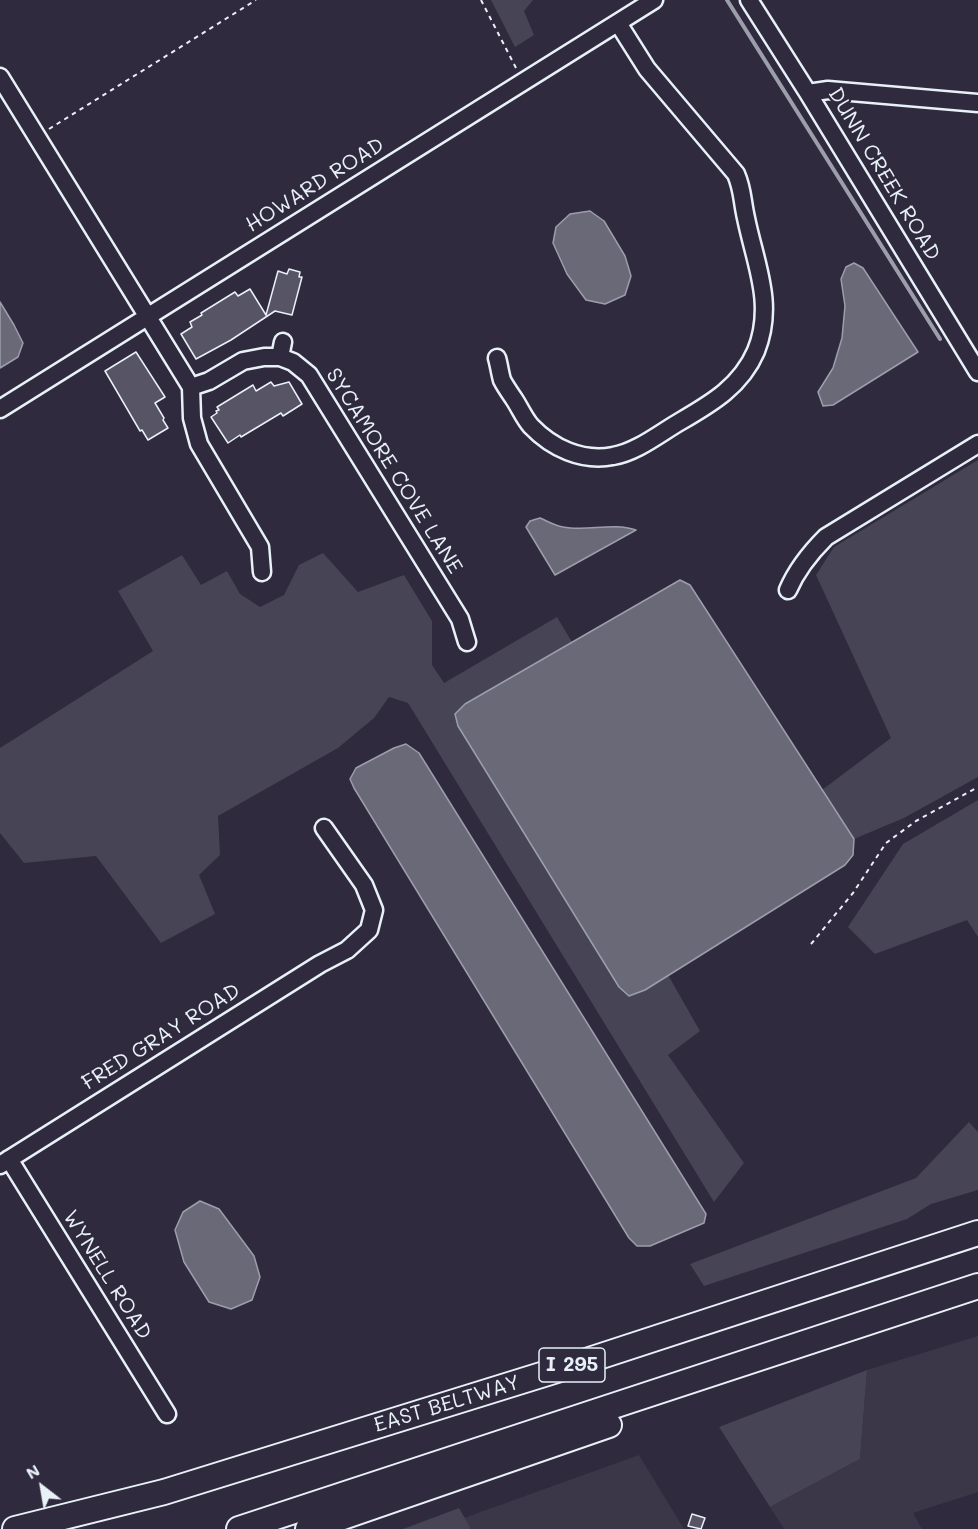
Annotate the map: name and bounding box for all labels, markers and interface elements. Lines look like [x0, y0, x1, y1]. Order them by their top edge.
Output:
street label: DUNN CREEK ROAD [822, 83, 946, 265]
street label: HOWARD ROAD [241, 132, 389, 238]
street label: SYCAMORE COVE LANE [320, 364, 468, 578]
street label: FRED GRAY ROAD [77, 978, 245, 1096]
street label: WYNELL ROAD [57, 1206, 157, 1344]
road number: I 295 [539, 1348, 605, 1382]
street label: EAST BELTWAY [371, 1370, 523, 1438]
north arrow [12, 1457, 72, 1517]
text: N [22, 1459, 43, 1483]

